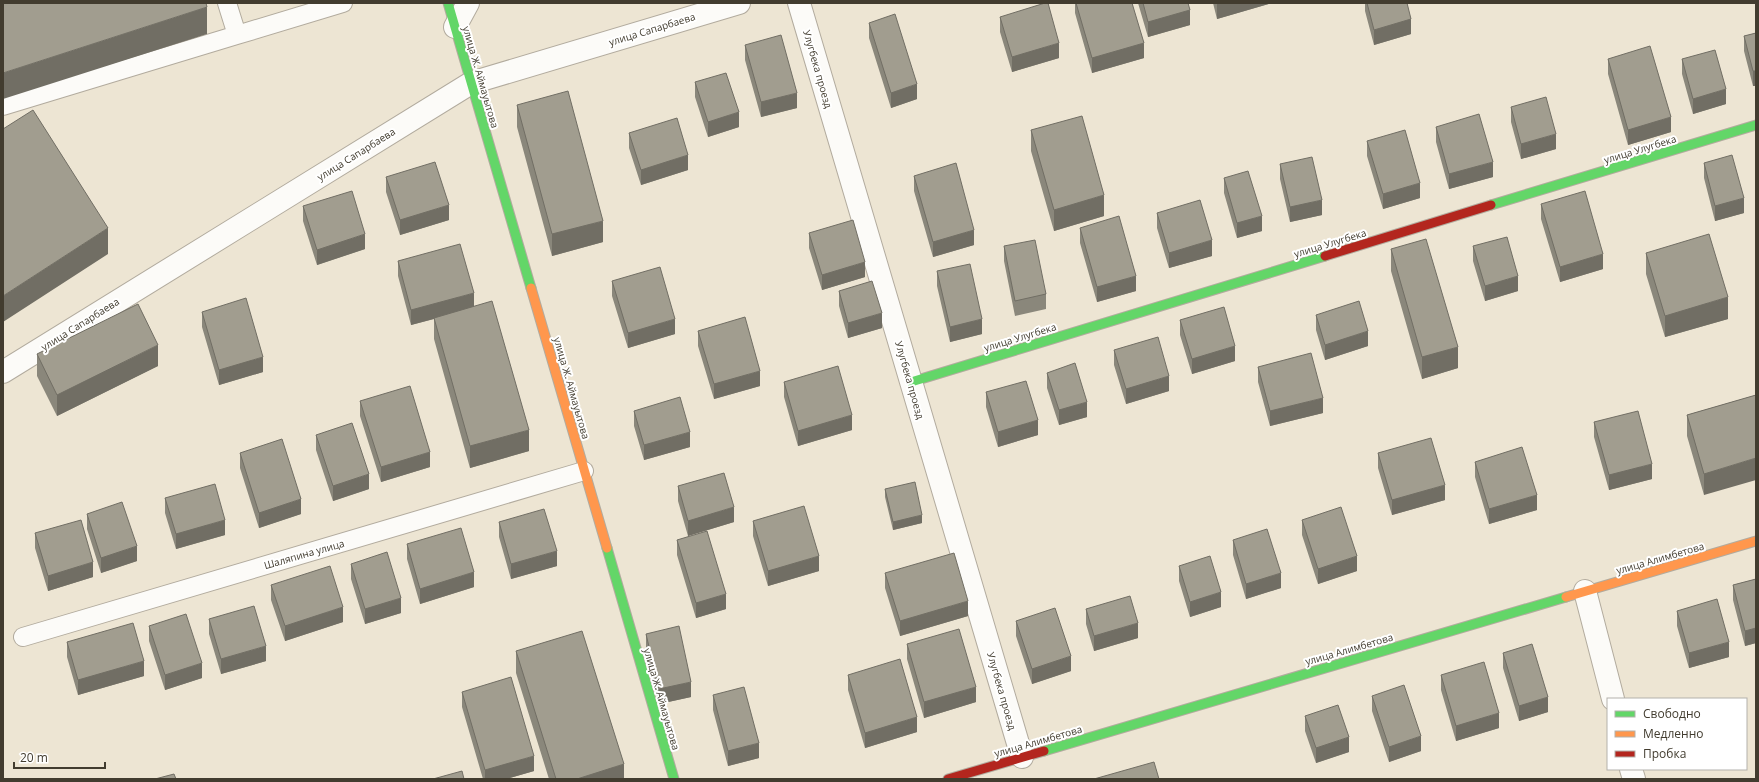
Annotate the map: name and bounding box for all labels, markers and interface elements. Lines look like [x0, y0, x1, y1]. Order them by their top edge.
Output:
street label: улица Сапарбаева [607, 9, 697, 49]
street label: улица Ж. Аймауытова [460, 24, 502, 130]
street label: Улугбека проезд [800, 28, 836, 110]
street label: улица Сапарбаева [314, 124, 398, 184]
street label: улица Улугбека [1602, 131, 1678, 167]
street label: улица Улугбека [1292, 225, 1368, 261]
street label: улица Сапарбаева [38, 294, 122, 354]
street label: улица Улугбека [982, 319, 1058, 355]
street label: улица Ж. Аймауытова [551, 335, 593, 441]
street label: Улугбека проезд [892, 339, 928, 421]
street label: Шаляпина улица [262, 536, 346, 572]
street label: улица Алимбетова [1614, 539, 1706, 577]
street label: улица Алимбетова [1303, 630, 1395, 668]
street label: улица Ж. Аймауытова [641, 646, 683, 752]
street label: Улугбека проезд [984, 650, 1020, 732]
legend [1607, 698, 1747, 770]
text: Свободно [1643, 705, 1701, 722]
street label: улица Алимбетова [992, 722, 1084, 760]
text: Медленно [1643, 725, 1703, 742]
scale bar [14, 744, 105, 770]
text: Пробка [1643, 745, 1686, 762]
text: 20 m [20, 749, 48, 766]

